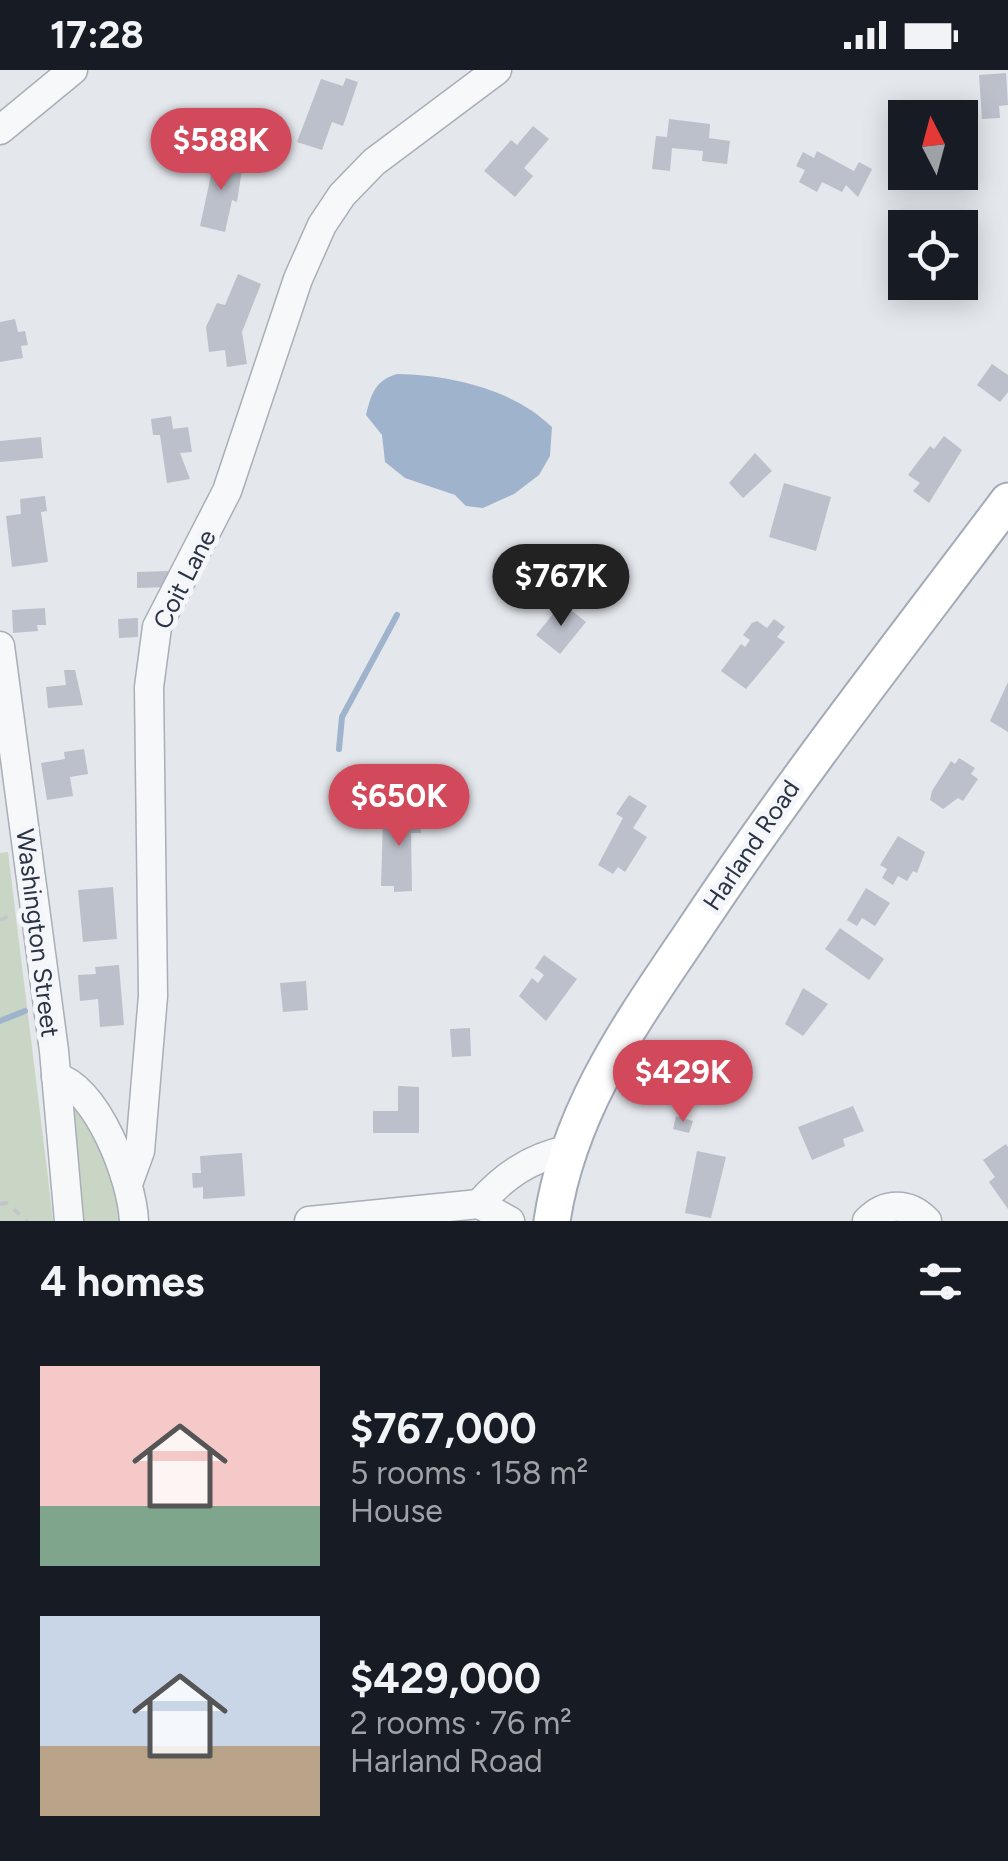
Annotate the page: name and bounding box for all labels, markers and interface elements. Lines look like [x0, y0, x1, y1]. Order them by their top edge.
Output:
text: 17:28 [50, 12, 144, 58]
north arrow [888, 100, 978, 190]
map controls [888, 100, 978, 300]
pin: $588K [151, 108, 291, 193]
text: $588K [173, 121, 269, 159]
button: locate [888, 210, 978, 300]
street label: Coit Lane [146, 524, 222, 634]
pin: $767K [491, 544, 631, 629]
text: $767K [514, 557, 608, 595]
pin: $650K [329, 764, 469, 849]
street label: Harland Road [696, 774, 806, 916]
text: $650K [351, 777, 447, 815]
street label: Washington Street [10, 827, 66, 1039]
pin: $429K [613, 1040, 753, 1125]
text: $429K [635, 1053, 731, 1091]
icon: filters [913, 1254, 968, 1309]
text: 4 homes [40, 1256, 204, 1307]
text: $767,000 [350, 1403, 537, 1454]
icon: home [120, 1406, 240, 1526]
text: 5 rooms · 158 m² [350, 1454, 588, 1492]
text: House [350, 1492, 443, 1530]
text: $429,000 [350, 1653, 541, 1704]
icon: home [120, 1656, 240, 1776]
text: 2 rooms · 76 m² [350, 1704, 572, 1742]
text: Harland Road [350, 1742, 543, 1780]

